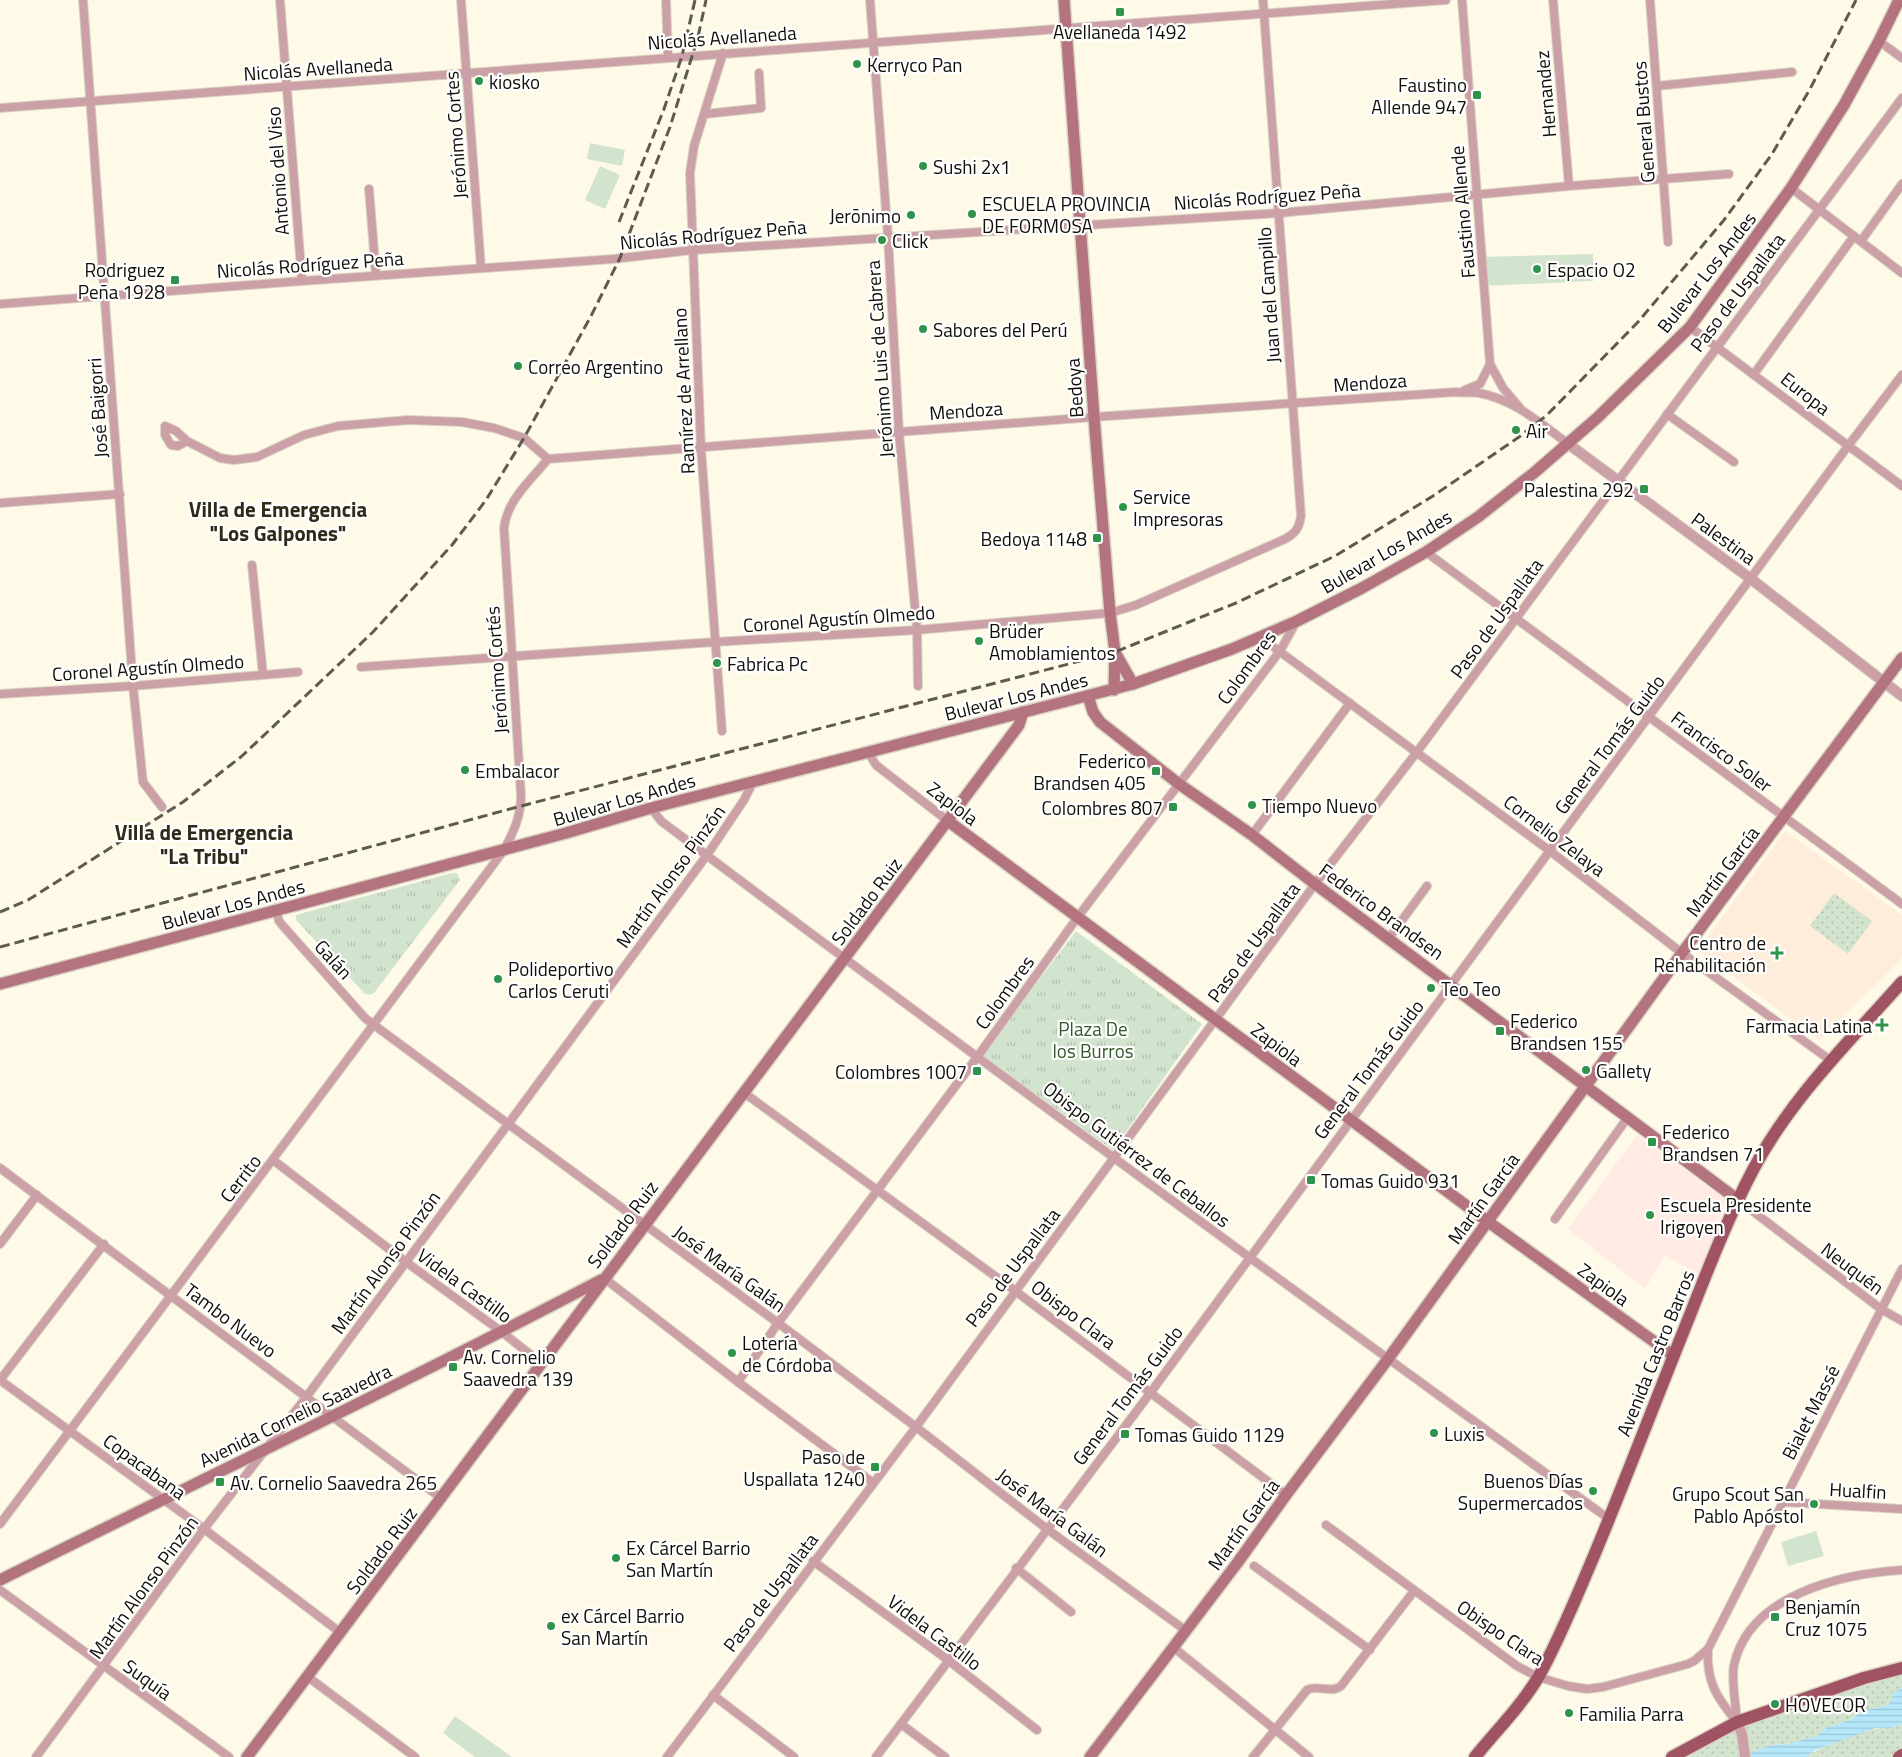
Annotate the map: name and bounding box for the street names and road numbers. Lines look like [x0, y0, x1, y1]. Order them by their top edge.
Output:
street label: Nicolás Avellaneda [646, 17, 798, 57]
street label: Nicolás Avellaneda [242, 48, 394, 88]
street label: Hernandez [1527, 49, 1563, 139]
street label: General Bustos [1624, 60, 1662, 184]
street label: Jerónimo Cortes [436, 70, 474, 200]
street label: Antonio del Viso [258, 106, 296, 236]
street label: Faustino Allende [1442, 145, 1482, 279]
street label: Nicolás Rodríguez Peña [1173, 175, 1362, 217]
street label: Bulevar Los Andes [1649, 205, 1763, 339]
street label: Nicolás Rodríguez Peña [618, 211, 808, 257]
street label: Juan del Campillo [1249, 226, 1287, 364]
street label: Paso de Uspallata [1683, 226, 1792, 358]
street label: Nicolás Rodríguez Peña [216, 243, 405, 285]
street label: Jerónimo Luis de Cabrera [858, 259, 900, 459]
street label: Ramírez de Arrellano [664, 307, 702, 475]
street label: José Baigorri [79, 357, 115, 459]
street label: Bedoya [1057, 357, 1091, 419]
street label: Europa [1775, 364, 1838, 422]
street label: Mendoza [1332, 365, 1408, 399]
street label: Mendoza [928, 393, 1004, 427]
street label: Bulevar Los Andes [1315, 502, 1457, 600]
street label: Palestina [1686, 505, 1763, 572]
street label: Paso de Uspallata [1442, 551, 1550, 684]
street label: Coronel Agustín Olmedo [742, 597, 936, 639]
street label: Jerónimo Cortés [477, 605, 515, 735]
street label: Colombres [1209, 624, 1283, 710]
street label: Coronel Agustín Olmedo [51, 646, 245, 688]
street label: Bulevar Los Andes [941, 664, 1091, 728]
street label: General Tomás Guido [1547, 668, 1671, 820]
street label: Francisco Soler [1665, 703, 1779, 799]
street label: Bulevar Los Andes [549, 765, 699, 833]
street label: Zapiola [921, 774, 985, 832]
street label: Cornelio Zelaya [1498, 787, 1613, 883]
street label: Martín Alonso Pinzón [608, 798, 732, 954]
street label: Martín García [1678, 819, 1766, 922]
street label: Soldado Ruiz [823, 851, 909, 951]
street label: Federico Brandsen [1313, 856, 1451, 966]
street label: Bulevar Los Andes [158, 871, 308, 937]
street label: Paso de Uspallata [1199, 875, 1307, 1008]
street label: Galán [308, 932, 360, 986]
street label: Colombres [967, 949, 1041, 1035]
street label: General Tomás Guido [1306, 993, 1430, 1145]
street label: Zapiola [1245, 1015, 1309, 1073]
street label: Obispo Gutiérrez de Ceballos [1037, 1074, 1237, 1234]
street label: Martín García [1440, 1146, 1526, 1250]
street label: Cerrito [212, 1148, 268, 1208]
street label: Soldado Ruiz [579, 1174, 665, 1274]
street label: Martín Alonso Pinzón [323, 1184, 447, 1340]
street label: Paso de Uspallata [958, 1201, 1067, 1333]
street label: José María Galán [668, 1217, 792, 1319]
street label: Neuquén [1815, 1235, 1891, 1301]
street label: Videla Castillo [411, 1241, 519, 1329]
street label: Zapiola [1572, 1255, 1636, 1313]
street label: Avenida Castro Barros [1608, 1266, 1702, 1440]
street label: Obispo Clara [1025, 1272, 1123, 1356]
street label: Tambo Nuevo [179, 1276, 283, 1364]
street label: General Tomás Guido [1065, 1319, 1189, 1471]
street label: Avenida Cornelio Saavedra [194, 1356, 397, 1474]
street label: Bialet Massé [1774, 1360, 1846, 1464]
street label: Copacabana [97, 1426, 193, 1506]
street label: José María Galán [991, 1460, 1115, 1564]
street label: Martín García [1200, 1472, 1286, 1576]
street label: Hualfin [1829, 1474, 1887, 1506]
street label: Soldado Ruiz [338, 1500, 424, 1600]
street label: Martín Alonso Pinzón [81, 1509, 205, 1665]
street label: Paso de Uspallata [716, 1526, 825, 1658]
street label: Videla Castillo [882, 1587, 988, 1677]
street label: Obispo Clara [1451, 1592, 1551, 1672]
street label: Suquía [118, 1651, 179, 1707]

